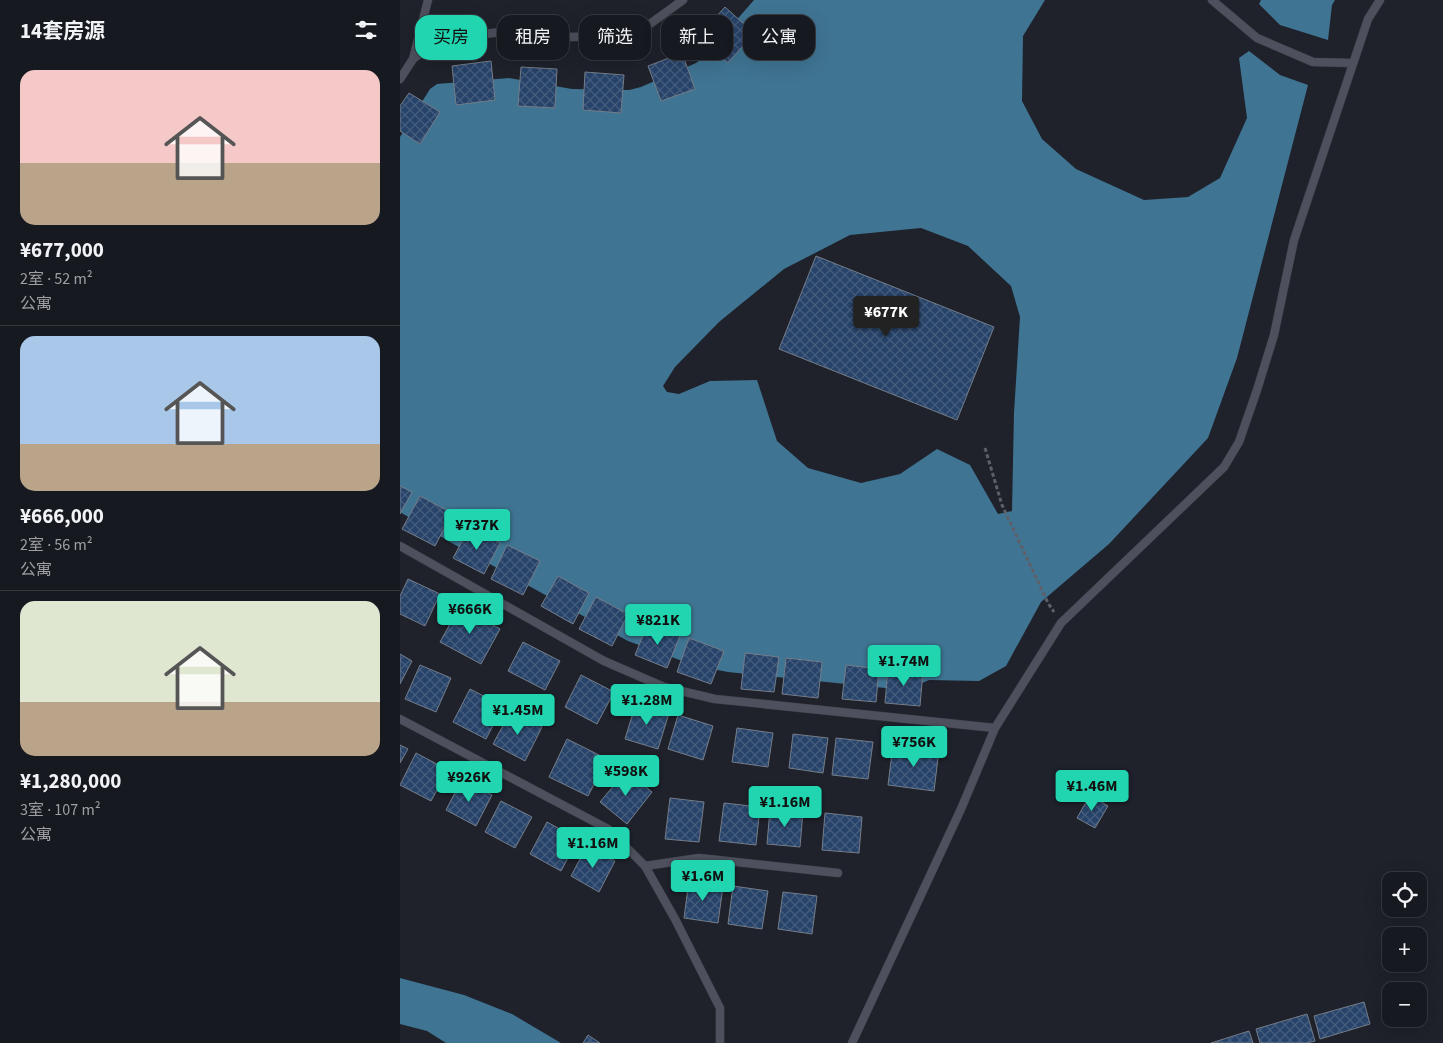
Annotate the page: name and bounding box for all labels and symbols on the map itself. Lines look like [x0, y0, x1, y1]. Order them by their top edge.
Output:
pin: ¥677K [851, 296, 921, 338]
pin: ¥737K [442, 508, 512, 551]
pin: ¥666K [435, 592, 505, 635]
pin: ¥821K [623, 604, 693, 646]
pin: ¥1.74M [863, 644, 945, 687]
pin: ¥1.28M [606, 684, 688, 726]
pin: ¥1.45M [477, 694, 559, 736]
pin: ¥756K [879, 726, 949, 768]
pin: ¥598K [591, 754, 661, 797]
pin: ¥926K [434, 760, 504, 803]
pin: ¥1.46M [1051, 770, 1133, 812]
pin: ¥1.16M [744, 786, 826, 828]
pin: ¥1.16M [552, 826, 634, 869]
pin: ¥1.6M [668, 860, 738, 902]

